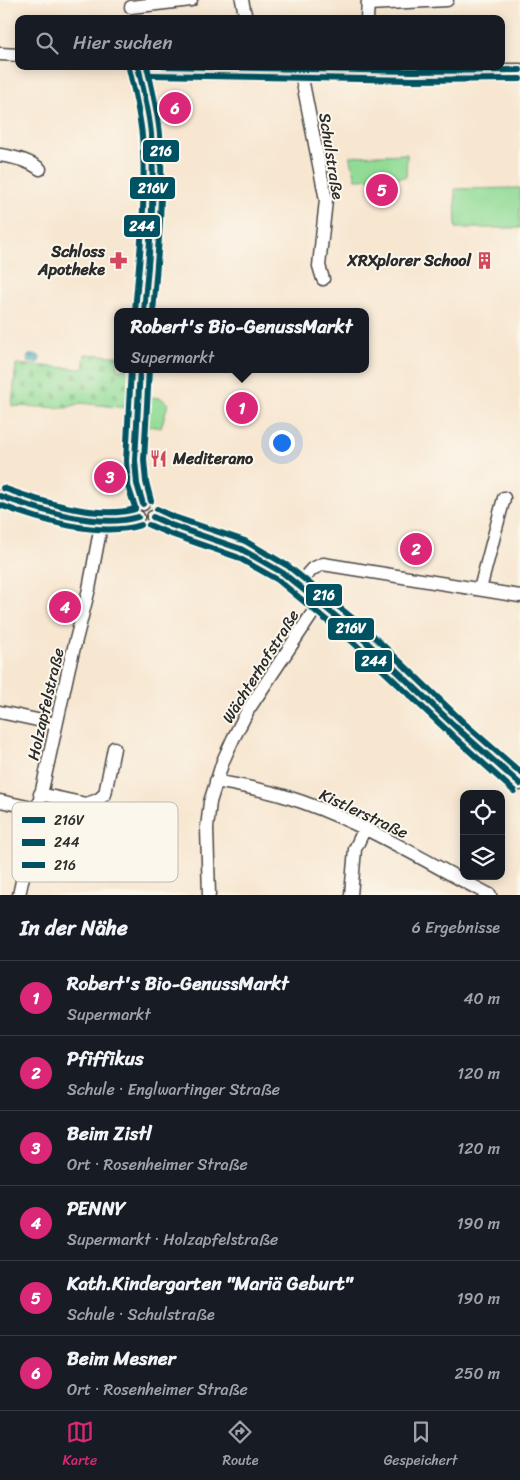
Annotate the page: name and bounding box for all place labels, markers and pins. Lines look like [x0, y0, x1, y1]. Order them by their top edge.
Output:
pin: 6 [159, 89, 191, 127]
pin: 5 [366, 171, 398, 209]
place label: Schloss Apotheke [37, 237, 106, 284]
place label: XRXplorer School [346, 246, 472, 275]
pharmacy icon: Schloss Apotheke [109, 250, 129, 270]
building icon: XRXplorer School [475, 250, 495, 270]
pin: 1 [226, 389, 258, 427]
place label: Mediterano [172, 444, 254, 473]
restaurant icon: Mediterano [149, 448, 169, 468]
pin: 3 [94, 458, 126, 496]
pin: 2 [400, 530, 432, 568]
pin: 4 [49, 588, 81, 626]

